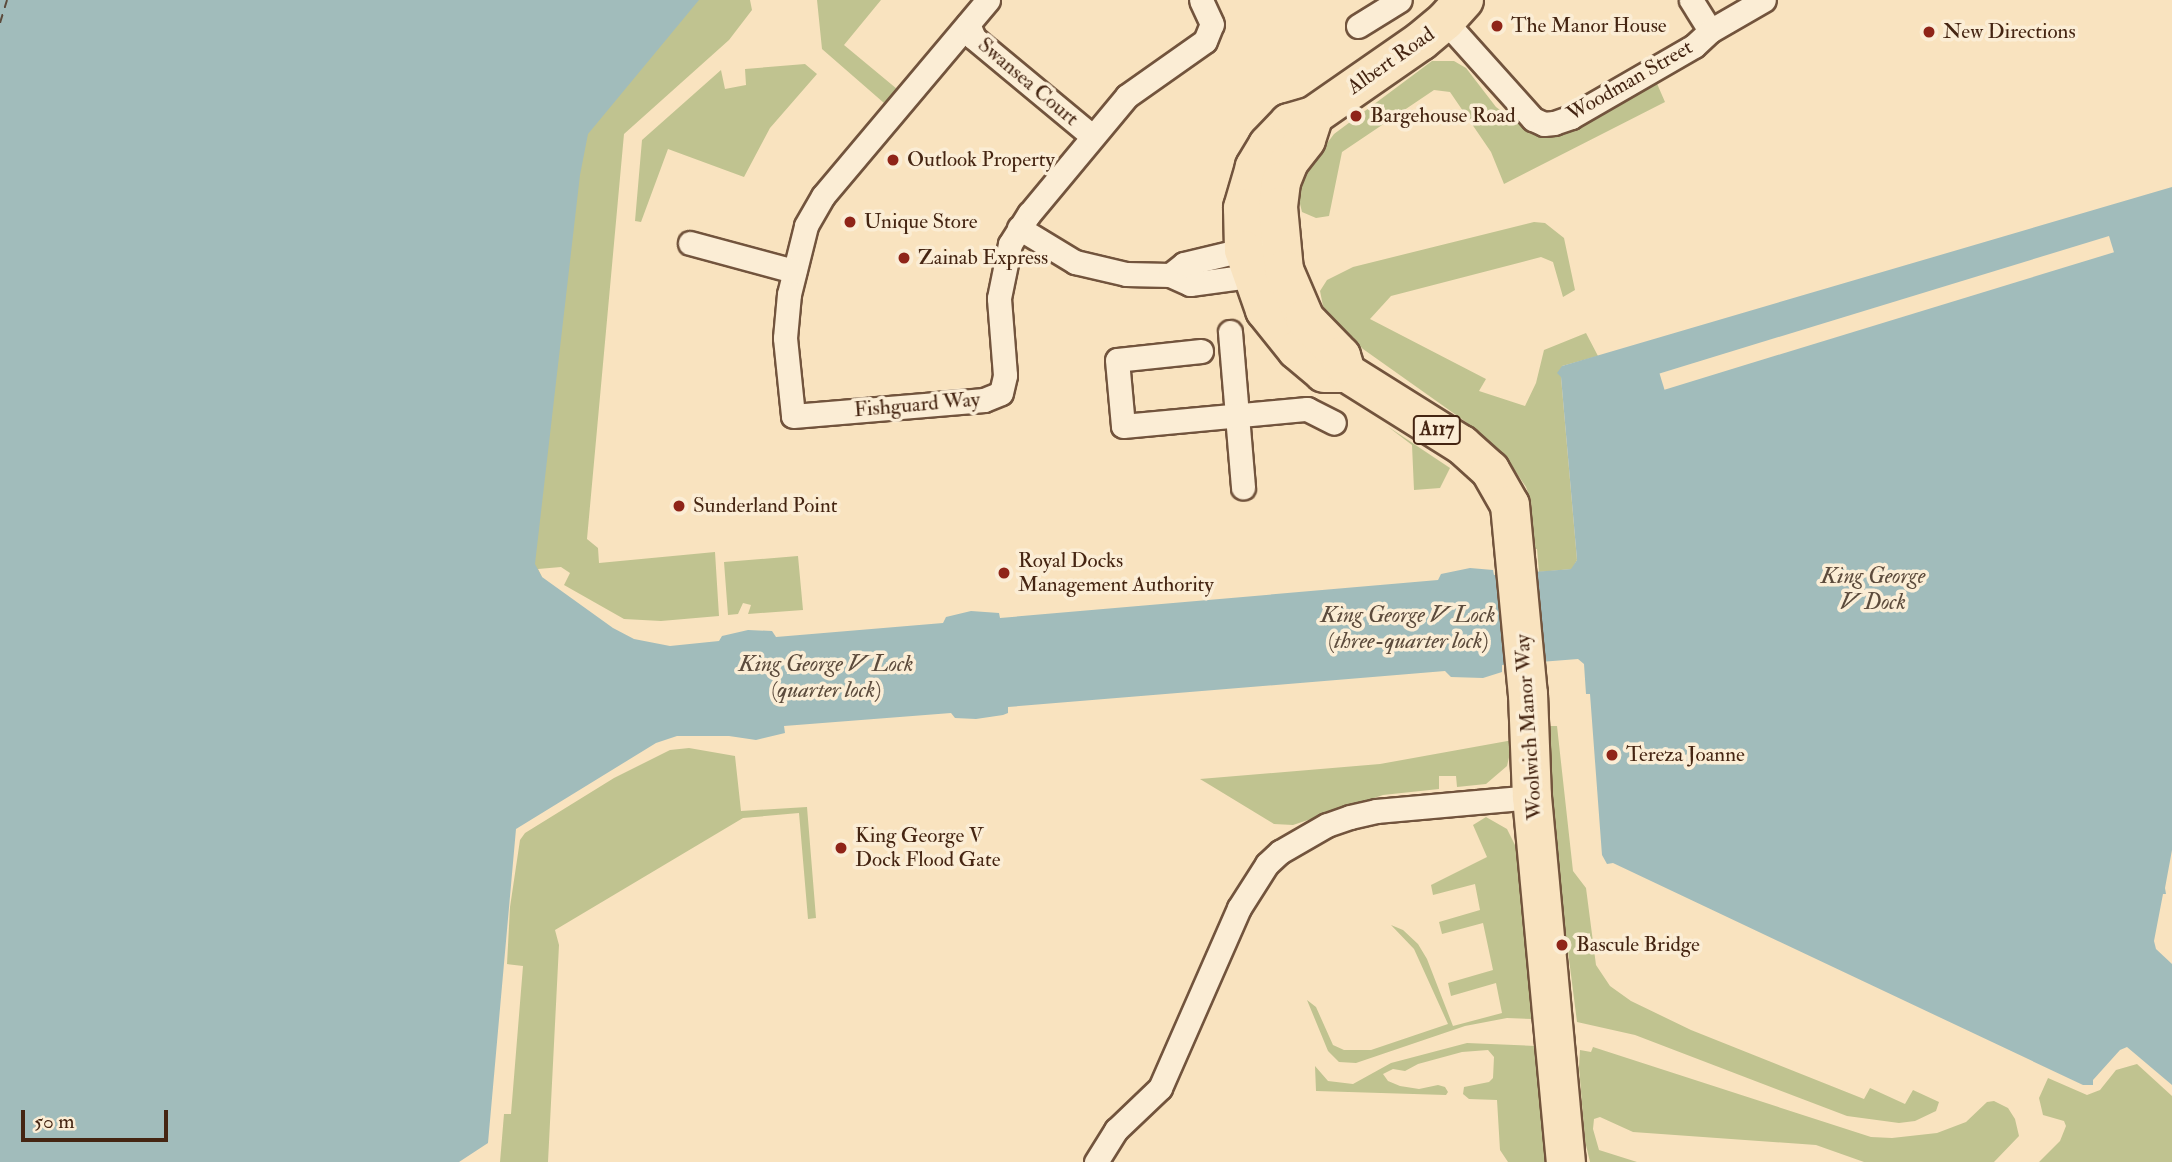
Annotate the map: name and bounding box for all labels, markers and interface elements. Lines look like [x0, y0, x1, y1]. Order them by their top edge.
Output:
place label: The Manor House [1511, 13, 1667, 39]
marker: The Manor House [1489, 18, 1505, 34]
place label: New Directions [1943, 19, 2076, 45]
street label: Albert Road [1343, 22, 1439, 100]
marker: New Directions [1921, 24, 1937, 40]
street label: Swansea Court [972, 33, 1084, 131]
street label: Woodman Street [1563, 35, 1697, 127]
place label: Bargehouse Road [1370, 103, 1516, 129]
marker: Bargehouse Road [1348, 108, 1364, 124]
place label: Outlook Property [907, 147, 1055, 173]
marker: Outlook Property [885, 152, 901, 168]
place label: Unique Store [864, 209, 977, 235]
marker: Unique Store [842, 214, 858, 230]
place label: Zainab Express [918, 245, 1048, 271]
marker: Zainab Express [896, 250, 912, 266]
street label: Fishguard Way [853, 387, 981, 423]
road number: A117 [1412, 414, 1462, 446]
place label: Sunderland Point [693, 493, 837, 519]
marker: Sunderland Point [671, 498, 687, 514]
place label: Royal Docks Management Authority [1018, 548, 1214, 598]
water label: King George V Dock [1821, 562, 1925, 616]
marker: Royal Docks Management Authority [996, 565, 1012, 581]
water label: King George V Lock (three-quarter lock) [1320, 601, 1496, 655]
street label: Woolwich Manor Way [1510, 633, 1548, 821]
water label: King George V Lock (quarter lock) [738, 650, 914, 704]
place label: Tereza Joanne [1626, 742, 1745, 768]
marker: Tereza Joanne [1604, 747, 1620, 763]
place label: King George V Dock Flood Gate [855, 823, 1000, 873]
marker: King George V Dock Flood Gate [833, 840, 849, 856]
place label: Bascule Bridge [1576, 932, 1700, 958]
marker: Bascule Bridge [1554, 937, 1570, 953]
scale bar [24, 1096, 172, 1140]
text: 50 m [34, 1108, 75, 1135]

